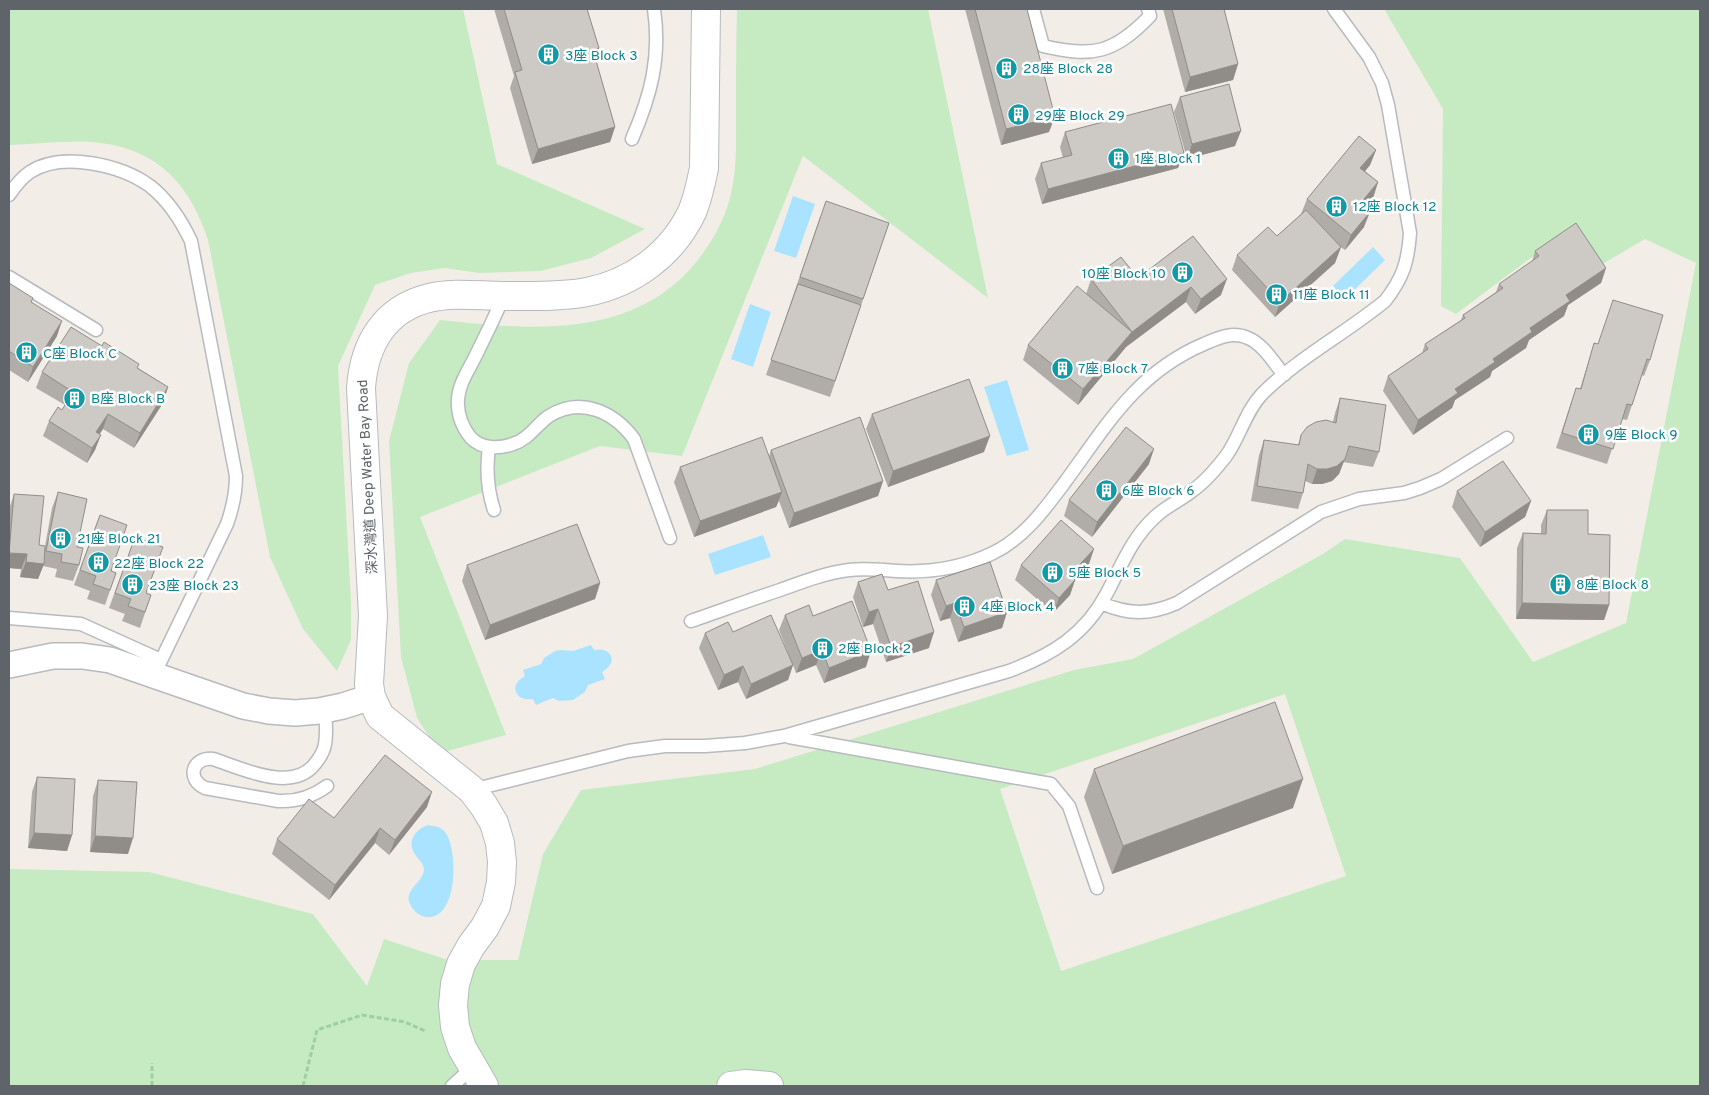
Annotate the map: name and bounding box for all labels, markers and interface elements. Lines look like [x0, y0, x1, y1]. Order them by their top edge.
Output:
building icon: 3座 Block 3 [537, 43, 561, 67]
place label: 3座 Block 3 [565, 48, 638, 65]
building icon: 28座 Block 28 [995, 56, 1019, 80]
place label: 28座 Block 28 [1023, 61, 1113, 78]
building icon: 29座 Block 29 [1007, 103, 1031, 127]
place label: 29座 Block 29 [1035, 108, 1125, 125]
building icon: 1座 Block 1 [1107, 146, 1131, 170]
place label: 1座 Block 1 [1135, 151, 1201, 168]
building icon: 12座 Block 12 [1325, 194, 1349, 218]
place label: 12座 Block 12 [1353, 199, 1436, 216]
building icon: 10座 Block 10 [1170, 261, 1194, 285]
place label: 10座 Block 10 [1082, 266, 1166, 283]
building icon: 11座 Block 11 [1265, 282, 1289, 306]
place label: 11座 Block 11 [1293, 287, 1370, 304]
building icon: C座 Block C [15, 341, 39, 365]
place label: C座 Block C [43, 346, 117, 363]
building icon: 7座 Block 7 [1050, 356, 1074, 380]
place label: 7座 Block 7 [1078, 361, 1148, 378]
street label: 深水灣道 Deep Water Bay Road [355, 379, 382, 575]
building icon: B座 Block B [63, 386, 87, 410]
place label: B座 Block B [91, 391, 165, 408]
building icon: 9座 Block 9 [1577, 422, 1601, 446]
place label: 9座 Block 9 [1605, 427, 1678, 444]
building icon: 6座 Block 6 [1094, 478, 1118, 502]
place label: 6座 Block 6 [1122, 483, 1195, 500]
building icon: 21座 Block 21 [49, 526, 73, 550]
place label: 21座 Block 21 [77, 531, 160, 548]
building icon: 22座 Block 22 [86, 551, 110, 575]
place label: 22座 Block 22 [114, 556, 204, 573]
building icon: 5座 Block 5 [1040, 560, 1064, 584]
place label: 5座 Block 5 [1068, 565, 1141, 582]
building icon: 8座 Block 8 [1548, 572, 1572, 596]
building icon: 23座 Block 23 [121, 573, 145, 597]
place label: 8座 Block 8 [1576, 577, 1649, 594]
place label: 23座 Block 23 [149, 578, 239, 595]
building icon: 4座 Block 4 [953, 594, 977, 618]
place label: 4座 Block 4 [981, 599, 1054, 616]
building icon: 2座 Block 2 [810, 636, 834, 660]
place label: 2座 Block 2 [838, 641, 911, 658]

